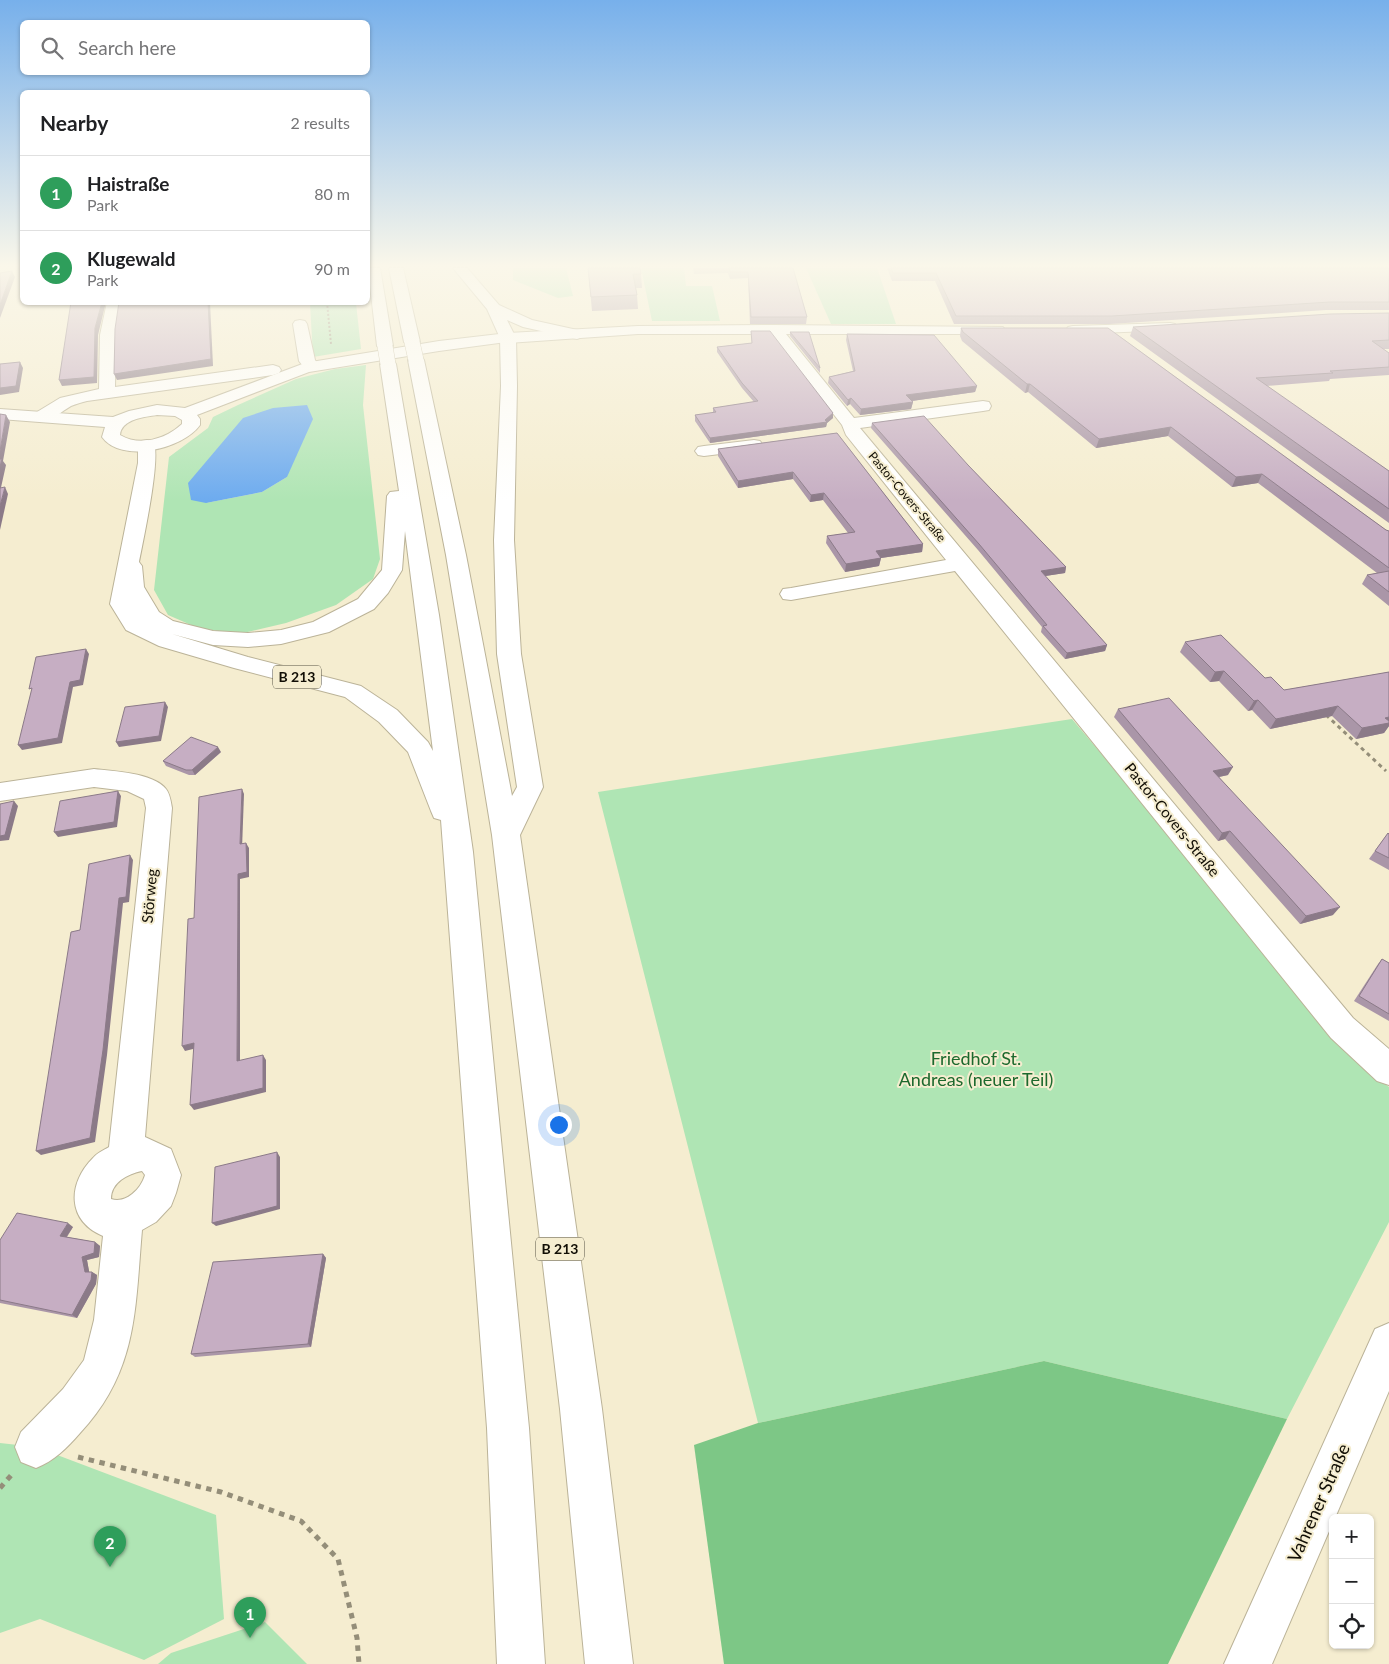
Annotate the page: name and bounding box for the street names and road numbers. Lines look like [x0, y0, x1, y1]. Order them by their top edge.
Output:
street label: Pastor-Covers-Straße [865, 449, 949, 545]
road number: B 213 [273, 666, 321, 689]
street label: Pastor-Covers-Straße [1121, 759, 1224, 880]
street label: Störweg [138, 868, 160, 924]
road number: B 213 [536, 1238, 584, 1260]
street label: Vahrener Straße [1282, 1440, 1354, 1565]

